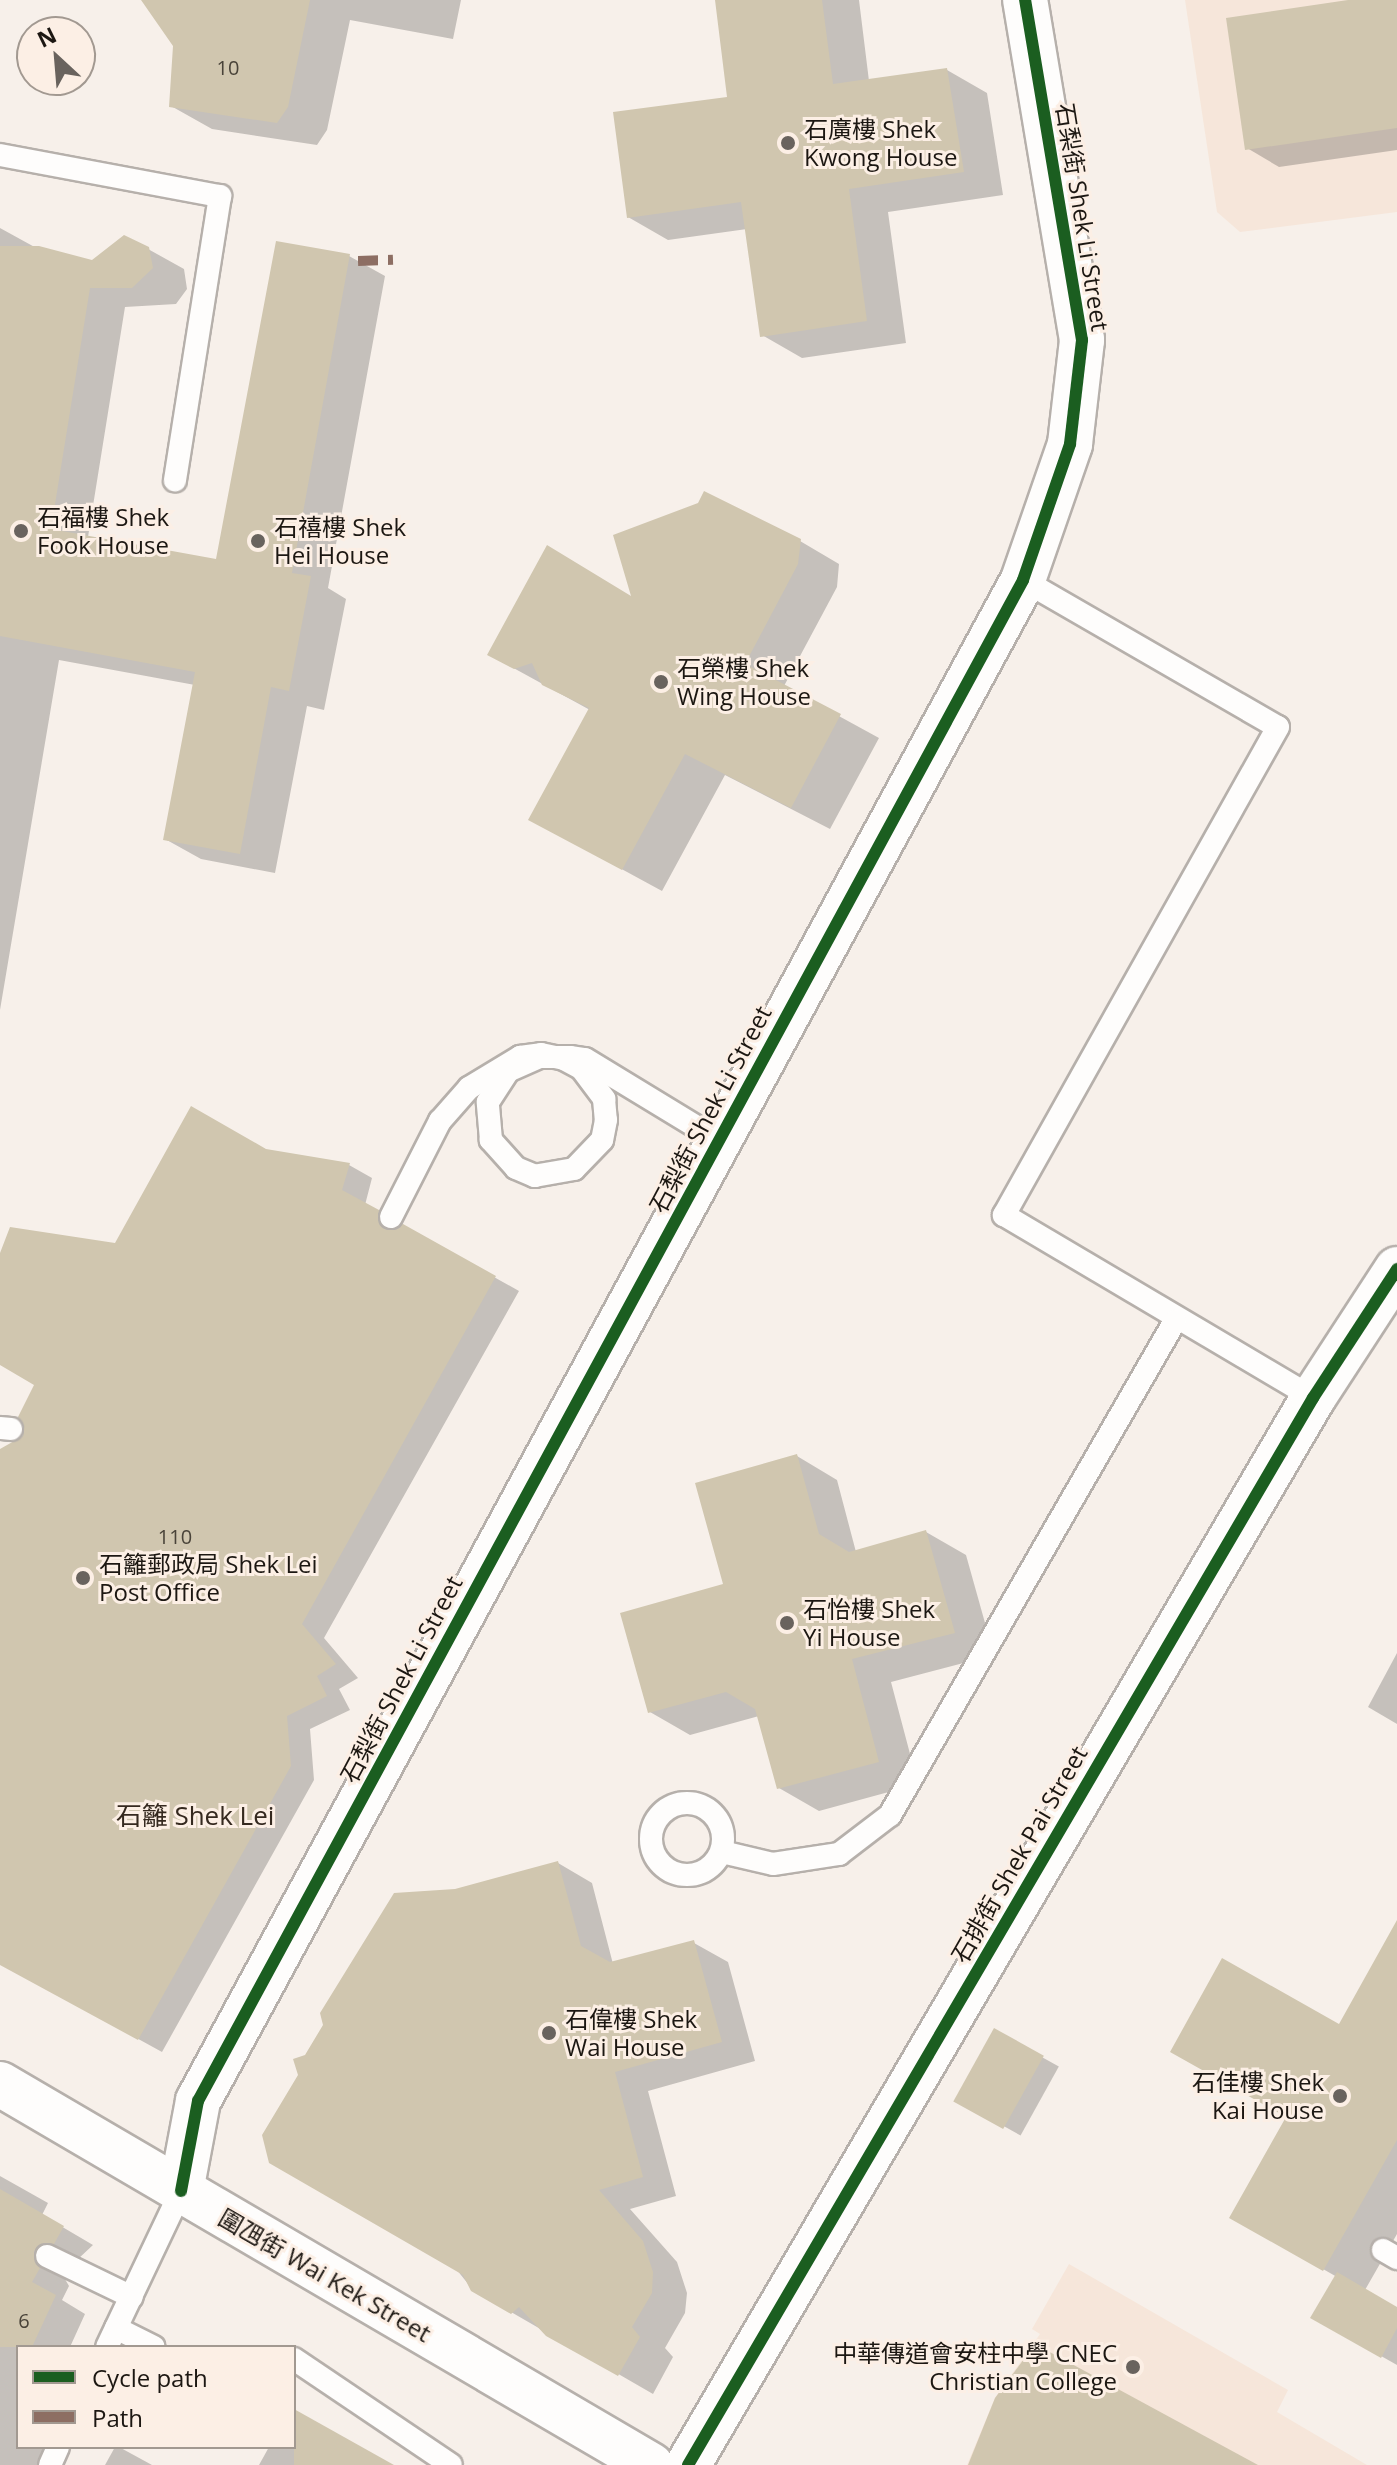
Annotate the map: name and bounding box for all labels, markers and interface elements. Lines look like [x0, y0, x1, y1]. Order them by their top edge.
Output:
north arrow [16, 16, 96, 96]
text: N [32, 19, 61, 54]
house number: 10 [217, 55, 239, 79]
street label: 石梨街 Shek Li Street [1051, 101, 1115, 333]
place label: 石廣樓 Shek Kwong House [804, 115, 957, 171]
marker: 石廣樓 Shek Kwong House [779, 134, 797, 152]
place label: 石福樓 Shek Fook House [37, 503, 169, 559]
place label: 石禧樓 Shek Hei House [274, 513, 406, 569]
marker: 石福樓 Shek Fook House [12, 522, 30, 540]
marker: 石禧樓 Shek Hei House [249, 532, 267, 550]
place label: 石榮樓 Shek Wing House [677, 654, 811, 710]
marker: 石榮樓 Shek Wing House [652, 673, 670, 691]
street label: 石梨街 Shek Li Street [643, 1001, 777, 1217]
house number: 110 [158, 1524, 192, 1548]
place label: 石籬郵政局 Shek Lei Post Office [99, 1550, 317, 1606]
marker: 石籬郵政局 Shek Lei Post Office [74, 1569, 92, 1587]
street label: 石梨街 Shek Li Street [334, 1571, 468, 1787]
place label: 石怡樓 Shek Yi House [803, 1595, 935, 1651]
marker: 石怡樓 Shek Yi House [778, 1614, 796, 1632]
street label: 石排街 Shek Pai Street [945, 1740, 1093, 1968]
district label: 石籬 Shek Lei [116, 1800, 274, 1832]
place label: 石偉樓 Shek Wai House [565, 2005, 697, 2061]
marker: 石偉樓 Shek Wai House [540, 2024, 558, 2042]
place label: 石佳樓 Shek Kai House [1192, 2068, 1324, 2124]
marker: 石佳樓 Shek Kai House [1331, 2087, 1349, 2105]
street label: 圍乪街 Wai Kek Street [214, 2203, 436, 2347]
house number: 6 [18, 2308, 30, 2332]
place label: 中華傳道會安柱中學 CNEC Christian College [833, 2339, 1117, 2395]
legend [16, 2345, 296, 2449]
marker: 中華傳道會安柱中學 CNEC Christian College [1124, 2358, 1142, 2376]
text: Cycle path [92, 2361, 208, 2394]
text: Path [92, 2401, 143, 2434]

